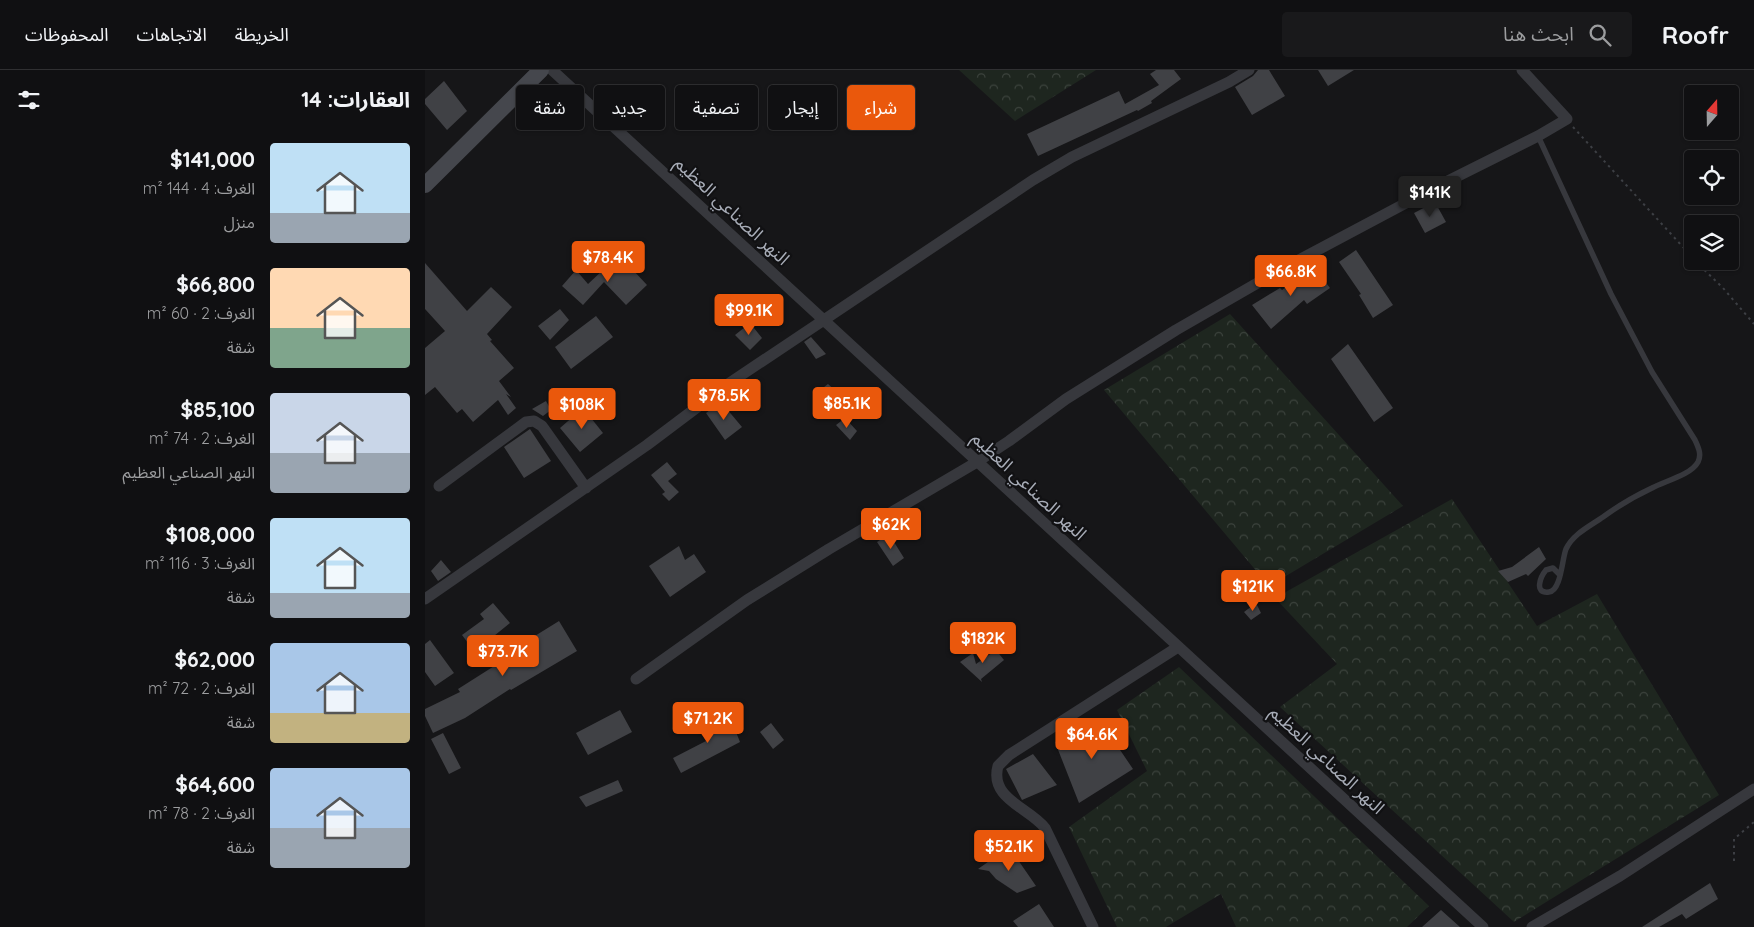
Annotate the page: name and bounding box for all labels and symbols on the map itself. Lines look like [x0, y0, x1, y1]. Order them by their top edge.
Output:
north arrow [1684, 85, 1739, 140]
street label: النهر الصناعي العظيم [669, 151, 795, 271]
pin: $141K [1395, 176, 1465, 218]
pin: $78.4K [567, 240, 649, 283]
pin: $66.8K [1250, 254, 1332, 297]
pin: $99.1K [708, 294, 790, 336]
pin: $78.5K [683, 378, 765, 421]
pin: $85.1K [806, 386, 888, 429]
pin: $108K [547, 388, 617, 430]
street label: النهر الصناعي العظيم [966, 426, 1092, 546]
pin: $62K [861, 508, 921, 550]
pin: $121K [1218, 570, 1288, 612]
pin: $182K [948, 622, 1018, 664]
pin: $73.7K [462, 634, 544, 677]
street label: النهر الصناعي العظيم [1264, 700, 1390, 820]
pin: $71.2K [667, 702, 749, 744]
pin: $64.6K [1051, 718, 1133, 760]
pin: $52.1K [968, 830, 1050, 872]

